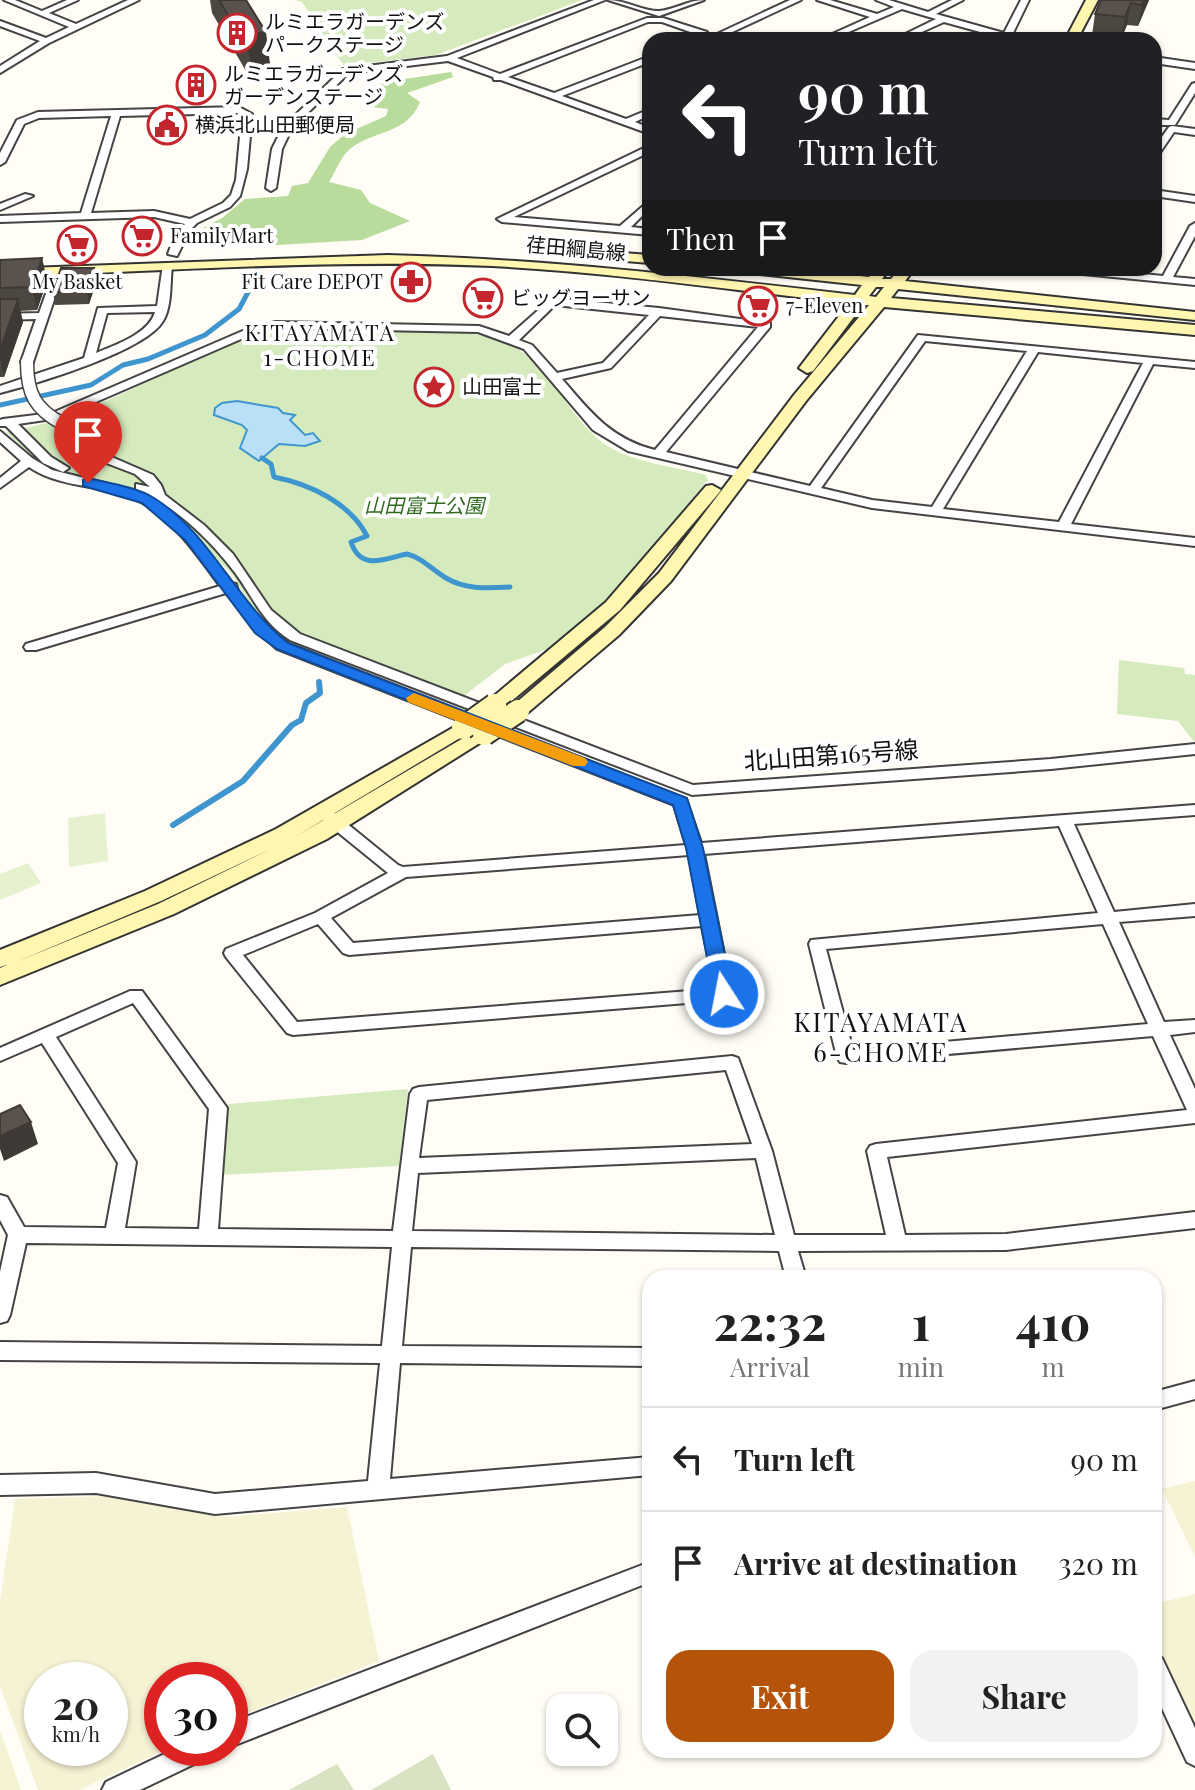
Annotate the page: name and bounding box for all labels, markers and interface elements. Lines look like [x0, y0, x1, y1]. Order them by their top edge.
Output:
place label: ルミエラガーデンズ パークステージ [265, 7, 445, 57]
building icon: ルミエラガーデンズ パークステージ [216, 12, 258, 54]
text: 90 m [798, 54, 929, 129]
place label: ルミエラガーデンズ ガーデンステージ [224, 59, 404, 109]
building icon: ルミエラガーデンズ ガーデンステージ [175, 64, 217, 106]
icon: left [666, 64, 770, 168]
public building icon: 横浜北山田郵便局 [146, 104, 188, 146]
place label: 横浜北山田郵便局 [195, 110, 355, 137]
text: Turn left [798, 126, 937, 174]
supermarket icon: FamilyMart [121, 215, 163, 257]
icon: arrive [751, 216, 795, 260]
text: Then [666, 218, 735, 258]
place label: FamilyMart [170, 221, 274, 248]
supermarket icon: My Basket [56, 224, 98, 266]
street label: 荏田綱島線 [525, 230, 627, 265]
pharmacy icon: Fit Care DEPOT [390, 261, 432, 303]
place label: My Basket [32, 267, 123, 294]
place label: Fit Care DEPOT [241, 267, 383, 294]
supermarket icon: ビッグヨーサン [462, 277, 504, 319]
place label: ビッグヨーサン [511, 283, 651, 310]
supermarket icon: 7-Eleven [737, 285, 779, 327]
place label: 7-Eleven [786, 291, 863, 318]
district label: KITAYAMATA 1-CHOME [244, 317, 396, 372]
place icon: 山田富士 [413, 366, 455, 408]
place label: 山田富士 [462, 372, 542, 399]
pin [54, 401, 122, 483]
icon: arrive [66, 413, 110, 457]
park label: 山田富士公園 [364, 491, 487, 518]
street label: 北山田第165号線 [742, 732, 919, 776]
position arrow [682, 952, 766, 1036]
district label: KITAYAMATA 6-CHOME [794, 1004, 968, 1069]
text: 22:32 [714, 1289, 826, 1353]
text: 1 [912, 1289, 930, 1353]
text: 410 [1016, 1289, 1090, 1353]
text: Arrival [730, 1349, 810, 1384]
text: min [898, 1349, 944, 1384]
text: m [1041, 1349, 1065, 1384]
icon: left [666, 1437, 710, 1481]
text: Turn left [734, 1439, 855, 1479]
text: 90 m [1071, 1439, 1138, 1479]
icon: arrive [666, 1541, 710, 1585]
text: Arrive at destination [734, 1543, 1017, 1583]
text: 320 m [1058, 1543, 1138, 1583]
button: Exit [666, 1650, 894, 1742]
button: Share [910, 1650, 1138, 1742]
speed limit sign: 30 [144, 1662, 248, 1766]
text: 20 [53, 1677, 99, 1730]
map controls [546, 1694, 618, 1766]
button: search [546, 1694, 618, 1766]
text: km/h [52, 1720, 100, 1747]

